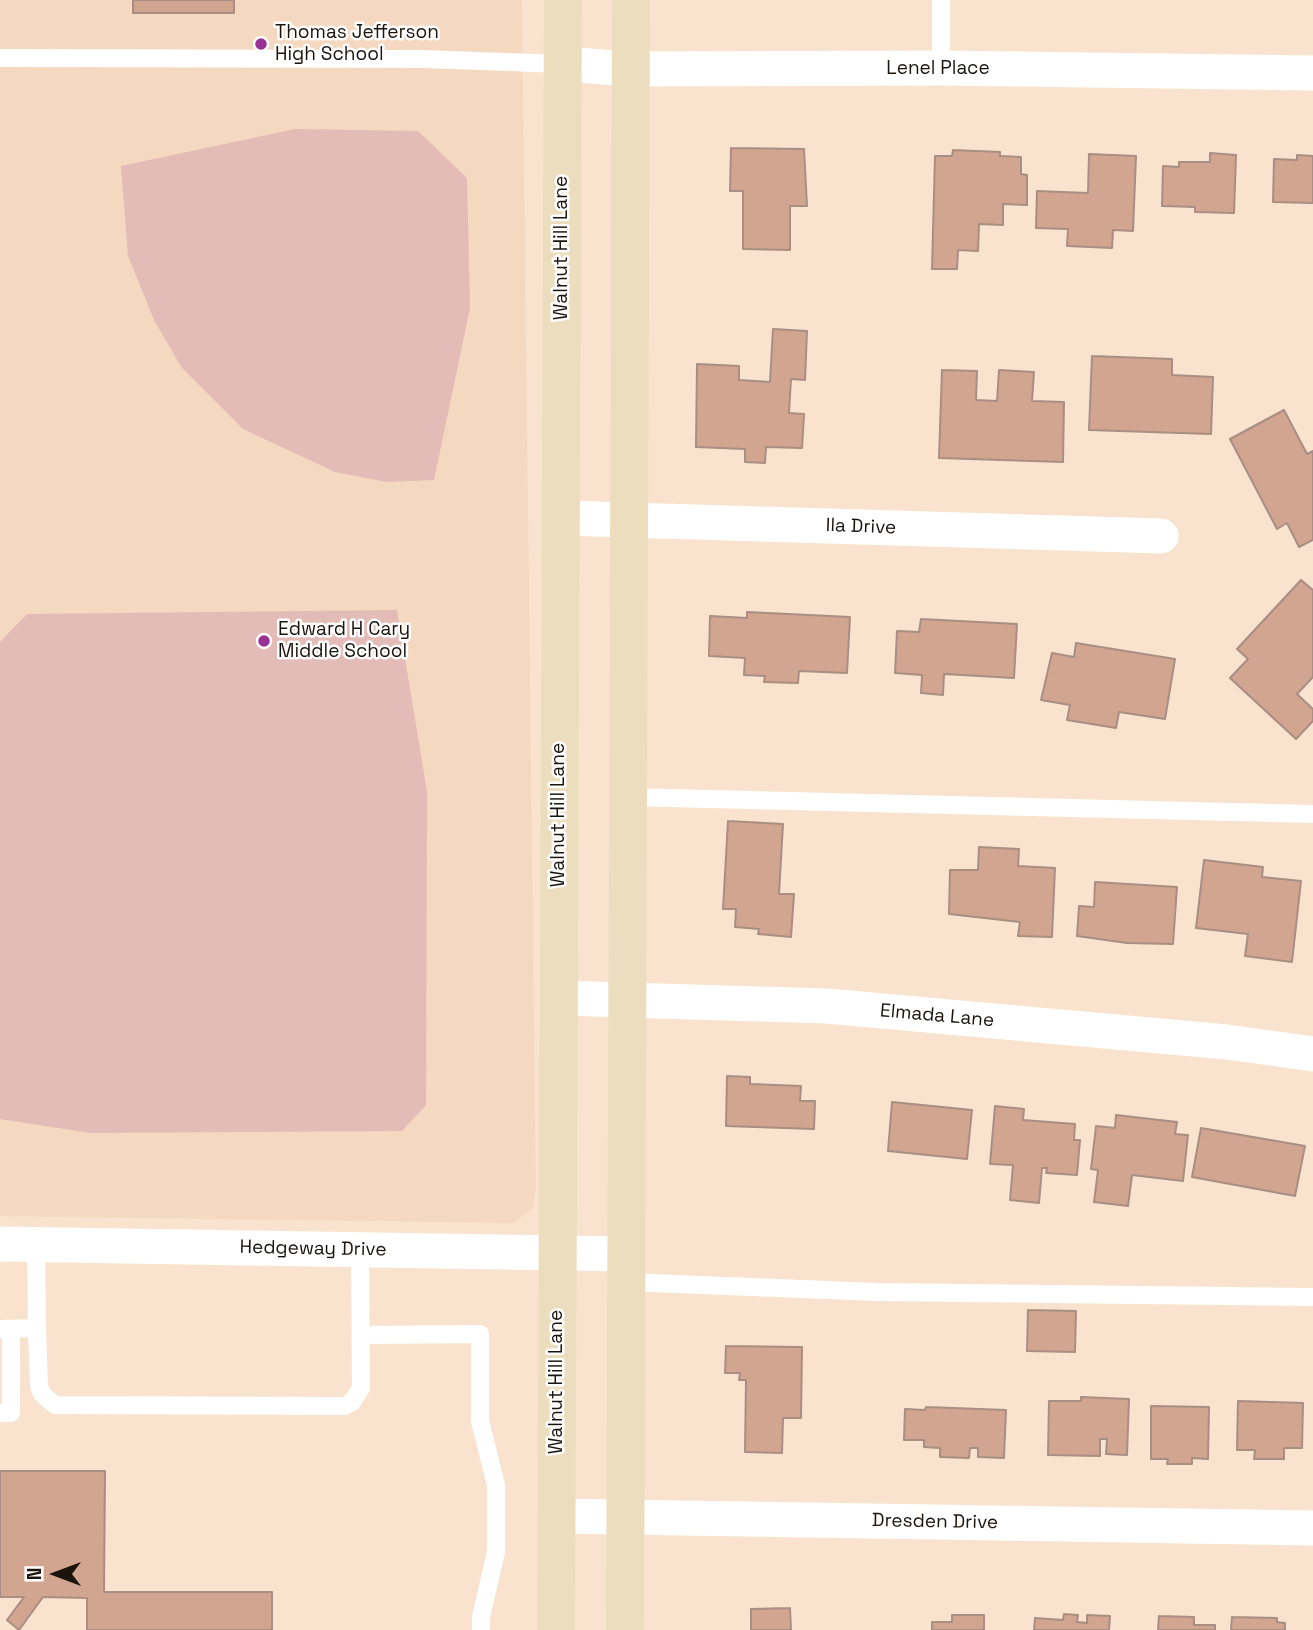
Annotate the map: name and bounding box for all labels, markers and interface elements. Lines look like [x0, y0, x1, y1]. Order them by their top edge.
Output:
place label: Thomas Jefferson High School [275, 22, 439, 66]
marker: Thomas Jefferson High School [253, 36, 269, 52]
street label: Lenel Place [886, 58, 990, 80]
street label: Walnut Hill Lane [551, 176, 573, 320]
street label: Ila Drive [825, 514, 897, 540]
place label: Edward H Cary Middle School [278, 619, 410, 663]
marker: Edward H Cary Middle School [256, 633, 272, 649]
street label: Walnut Hill Lane [548, 743, 570, 887]
street label: Elmada Lane [879, 1000, 995, 1032]
street label: Hedgeway Drive [239, 1236, 387, 1262]
street label: Walnut Hill Lane [546, 1310, 568, 1454]
street label: Dresden Drive [872, 1510, 998, 1534]
north arrow [21, 1539, 91, 1609]
text: N [22, 1568, 47, 1580]

